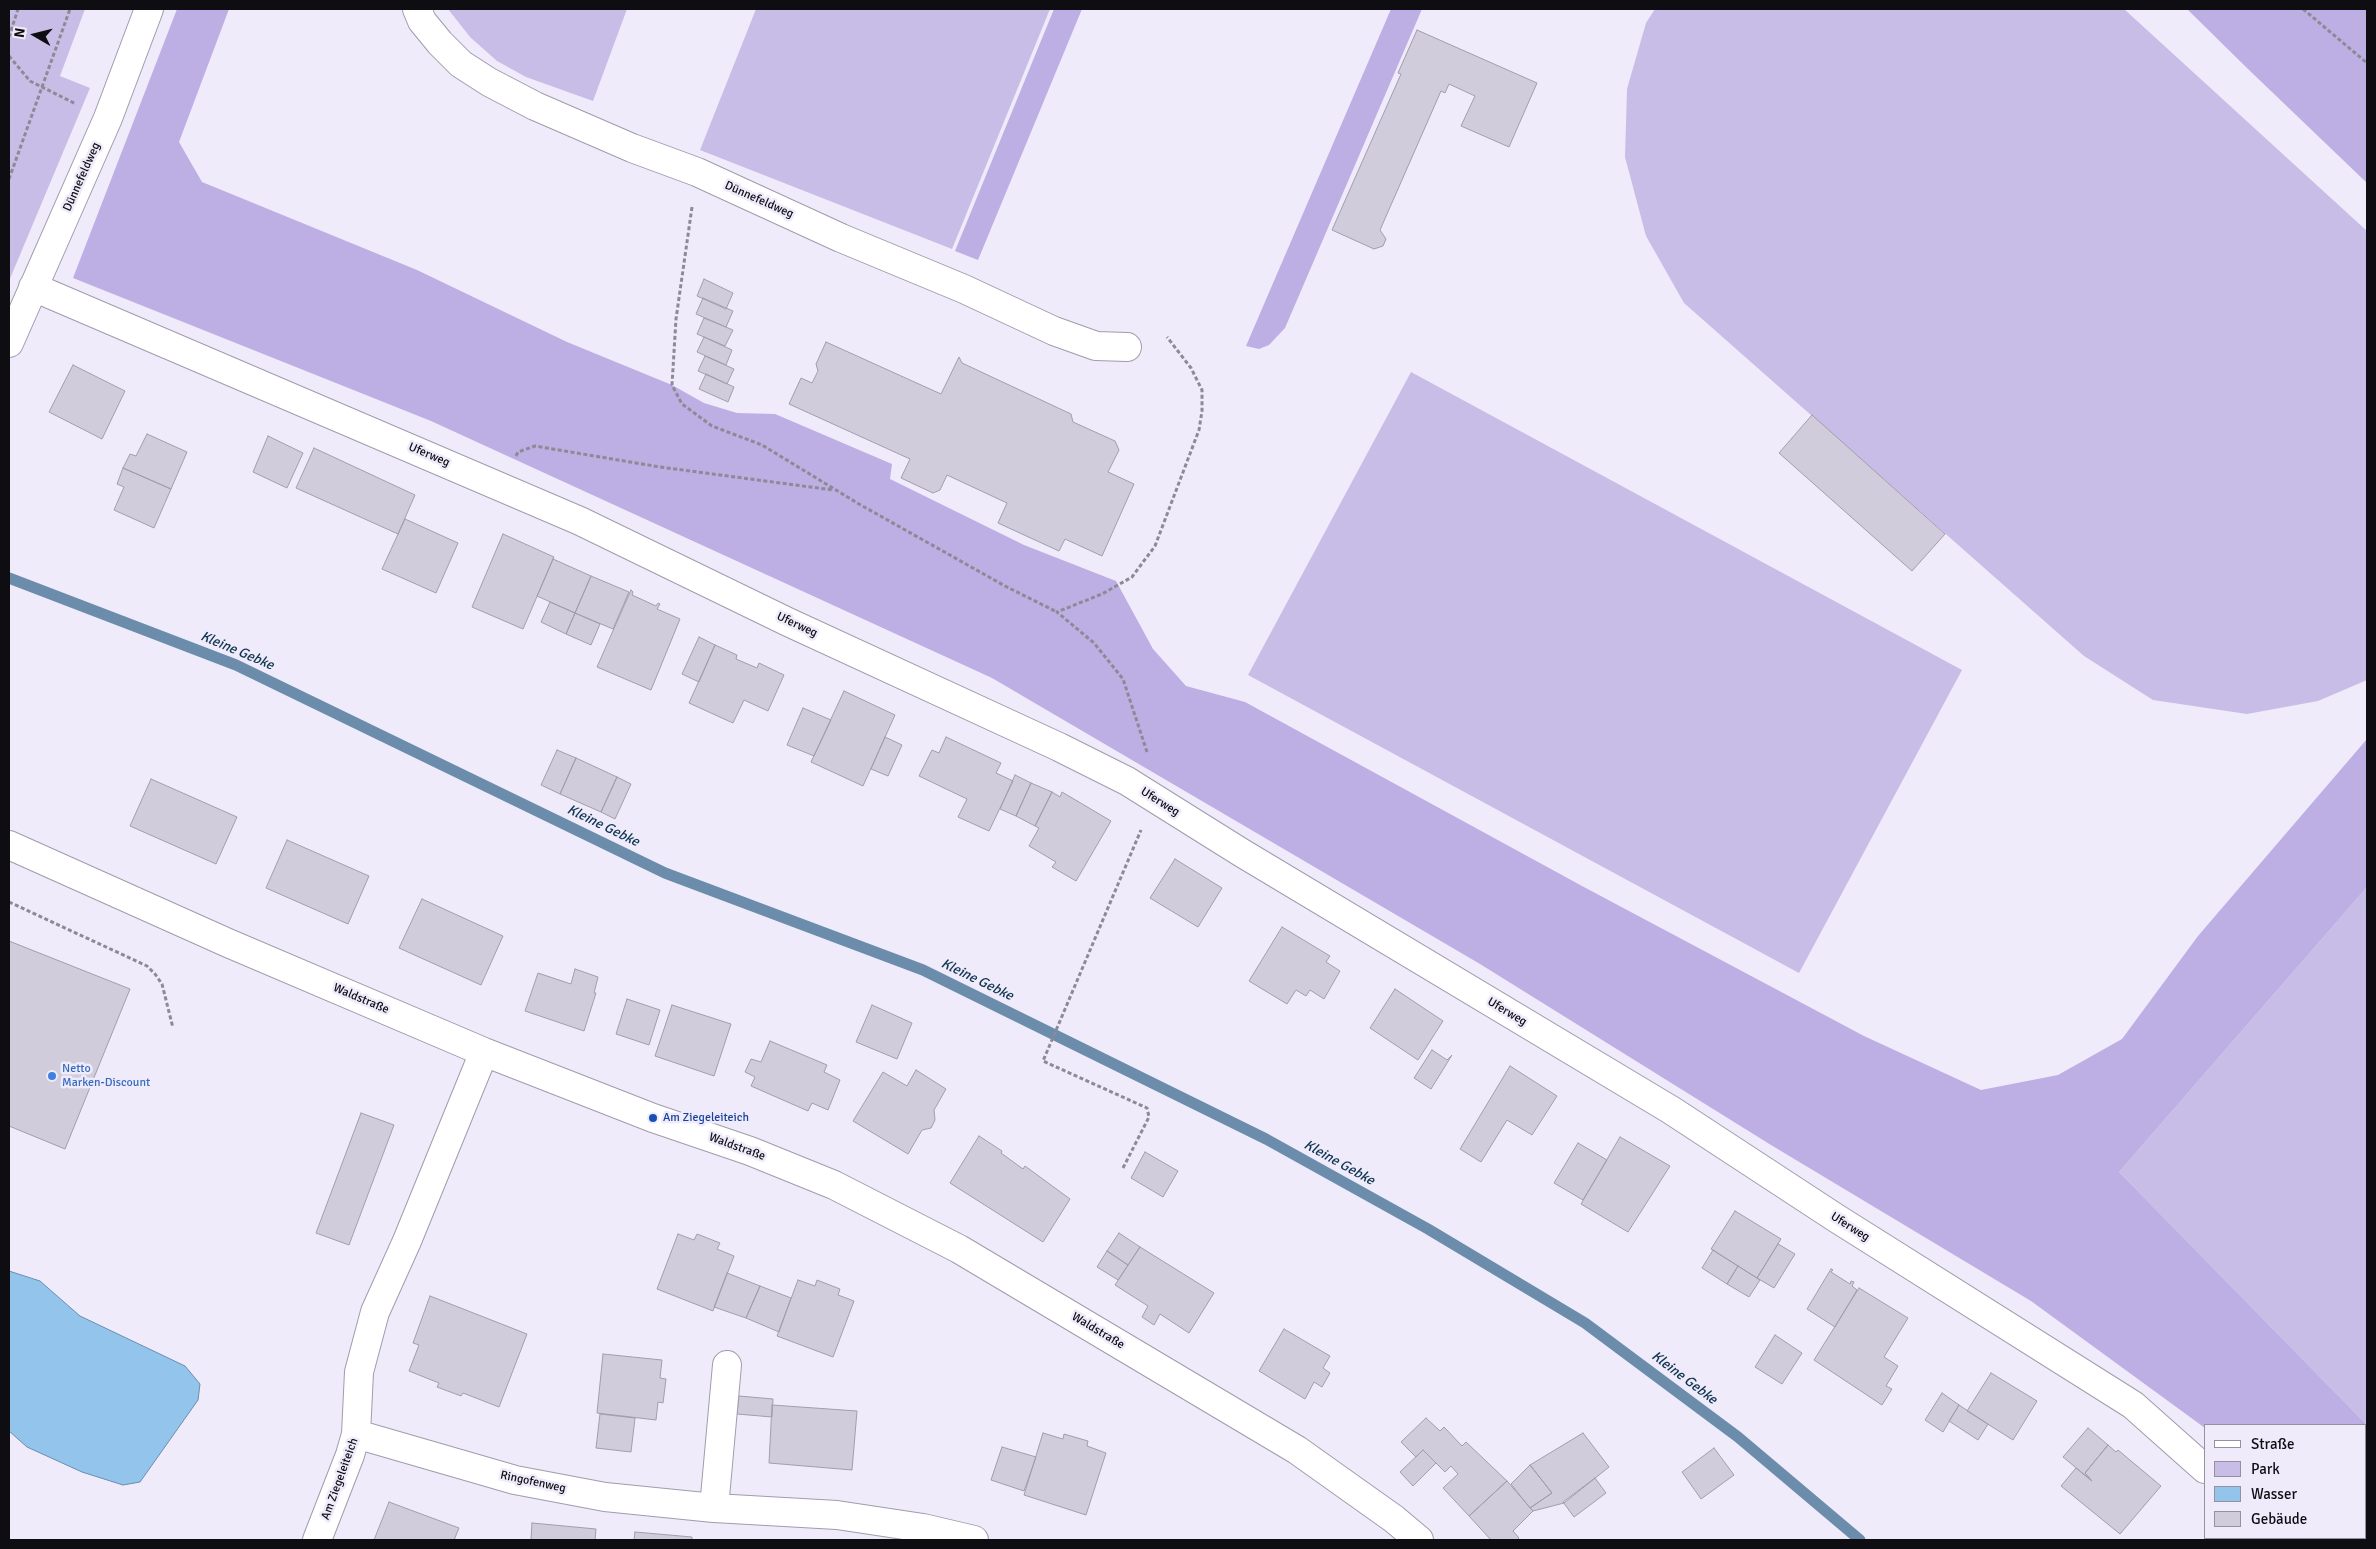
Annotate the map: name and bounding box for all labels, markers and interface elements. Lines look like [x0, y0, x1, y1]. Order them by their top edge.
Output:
north arrow [10, 10, 60, 60]
text: N [11, 27, 29, 39]
street label: Dünnefeldweg [60, 140, 104, 214]
street label: Dünnefeldweg [722, 178, 796, 222]
street label: Uferweg [406, 440, 452, 470]
street label: Uferweg [774, 609, 820, 641]
water label: Kleine Gebke [198, 628, 276, 674]
street label: Uferweg [1138, 784, 1182, 820]
water label: Kleine Gebke [564, 801, 642, 851]
water label: Kleine Gebke [938, 955, 1016, 1005]
street label: Waldstraße [331, 981, 391, 1017]
street label: Uferweg [1485, 995, 1529, 1029]
place label: Netto Marken-Discount [62, 1062, 150, 1090]
marker: Netto Marken-Discount [46, 1070, 58, 1082]
place label: Am Ziegeleiteich [663, 1111, 749, 1125]
marker: Am Ziegeleiteich [647, 1112, 659, 1124]
street label: Waldstraße [707, 1130, 767, 1164]
water label: Kleine Gebke [1301, 1137, 1377, 1189]
street label: Uferweg [1828, 1209, 1872, 1245]
street label: Waldstraße [1069, 1310, 1127, 1352]
water label: Kleine Gebke [1648, 1348, 1720, 1408]
legend [2204, 1424, 2366, 1539]
text: Straße [2251, 1435, 2295, 1453]
street label: Am Ziegeleiteich [319, 1436, 361, 1522]
text: Park [2251, 1460, 2280, 1478]
street label: Ringofenweg [499, 1468, 567, 1496]
text: Wasser [2251, 1485, 2297, 1503]
text: Gebäude [2251, 1510, 2307, 1528]

